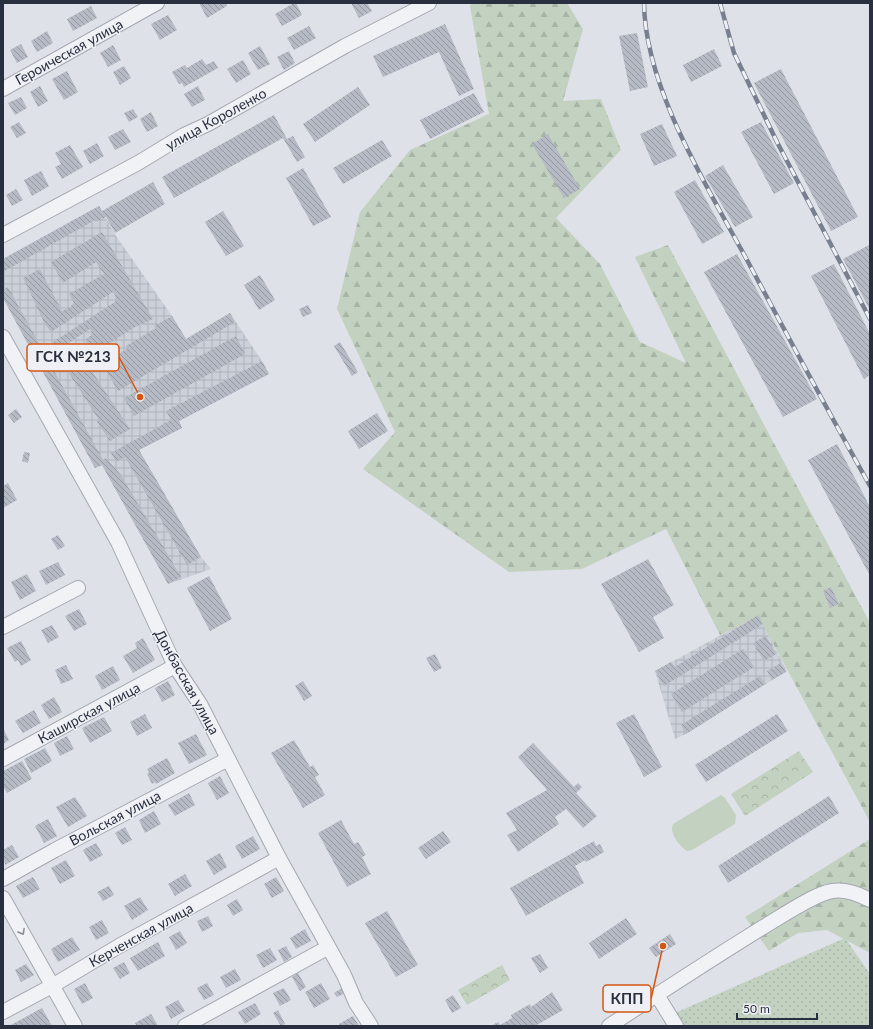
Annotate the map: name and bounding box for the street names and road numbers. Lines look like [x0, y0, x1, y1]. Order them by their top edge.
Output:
street label: Героическая улица [12, 15, 126, 88]
street label: улица Короленко [162, 84, 269, 153]
street label: Донбасская улица [151, 626, 223, 737]
street label: Каширская улица [35, 678, 143, 747]
street label: Вольская улица [66, 786, 163, 849]
street label: Керченская улица [86, 899, 196, 970]

